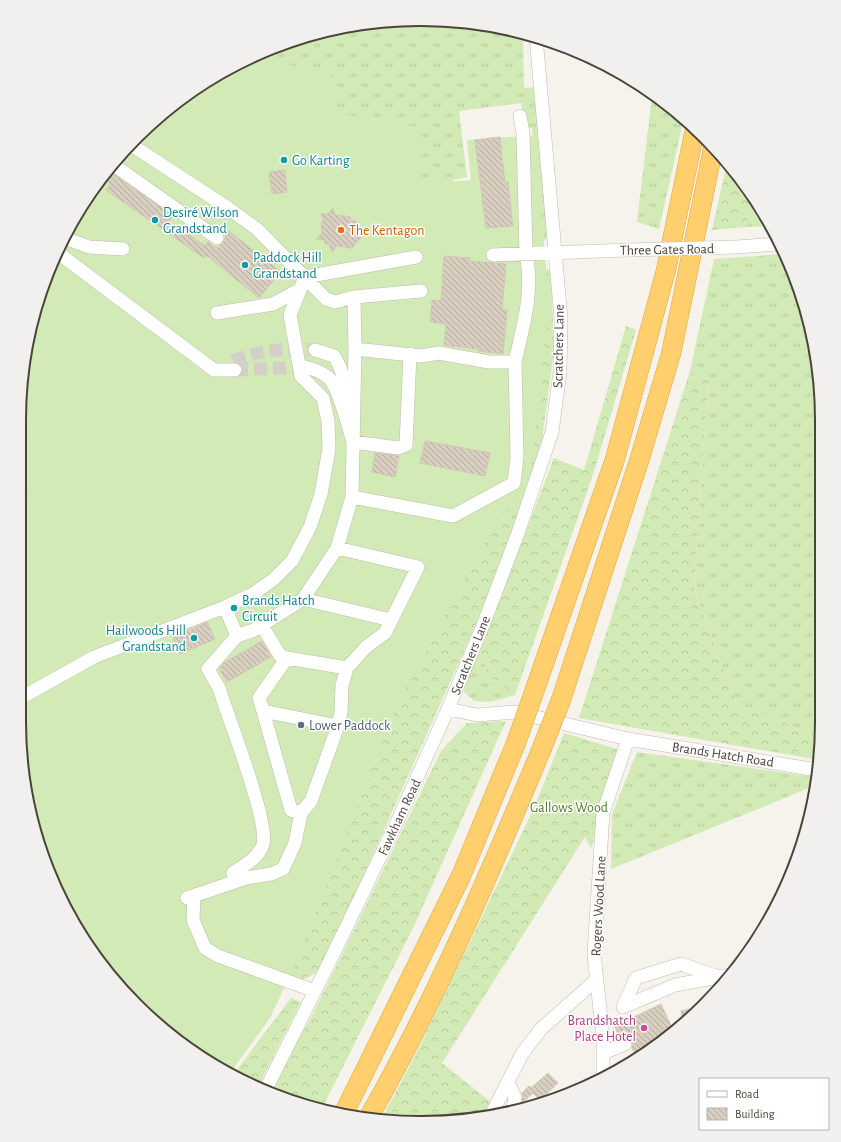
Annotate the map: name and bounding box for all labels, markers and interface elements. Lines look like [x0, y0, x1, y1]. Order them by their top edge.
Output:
place label: Go Karting [292, 154, 350, 168]
marker: Go Karting [279, 155, 289, 165]
place label: Desiré Wilson Grandstand [163, 206, 239, 236]
marker: Desiré Wilson Grandstand [150, 215, 160, 225]
place label: The Kentagon [349, 224, 425, 238]
marker: The Kentagon [336, 225, 346, 235]
street label: Three Gates Road [620, 242, 714, 258]
place label: Paddock Hill Grandstand [253, 251, 322, 281]
marker: Paddock Hill Grandstand [240, 260, 250, 270]
street label: Scratchers Lane [551, 304, 567, 388]
place label: Brands Hatch Circuit [242, 594, 315, 624]
marker: Brands Hatch Circuit [229, 603, 239, 613]
street label: Scratchers Lane [449, 614, 493, 697]
place label: Hailwoods Hill Grandstand [106, 624, 186, 654]
marker: Hailwoods Hill Grandstand [189, 633, 199, 643]
place label: Lower Paddock [309, 719, 391, 733]
marker: Lower Paddock [296, 720, 306, 730]
street label: Brands Hatch Road [671, 740, 775, 770]
street label: Fawkham Road [376, 777, 424, 858]
park label: Gallows Wood [530, 801, 608, 815]
street label: Rogers Wood Lane [589, 856, 609, 957]
place label: Brandshatch Place Hotel [568, 1014, 636, 1044]
marker: Brandshatch Place Hotel [639, 1023, 649, 1033]
legend [699, 1078, 829, 1130]
text: Road [735, 1088, 759, 1100]
text: Building [735, 1108, 775, 1120]

